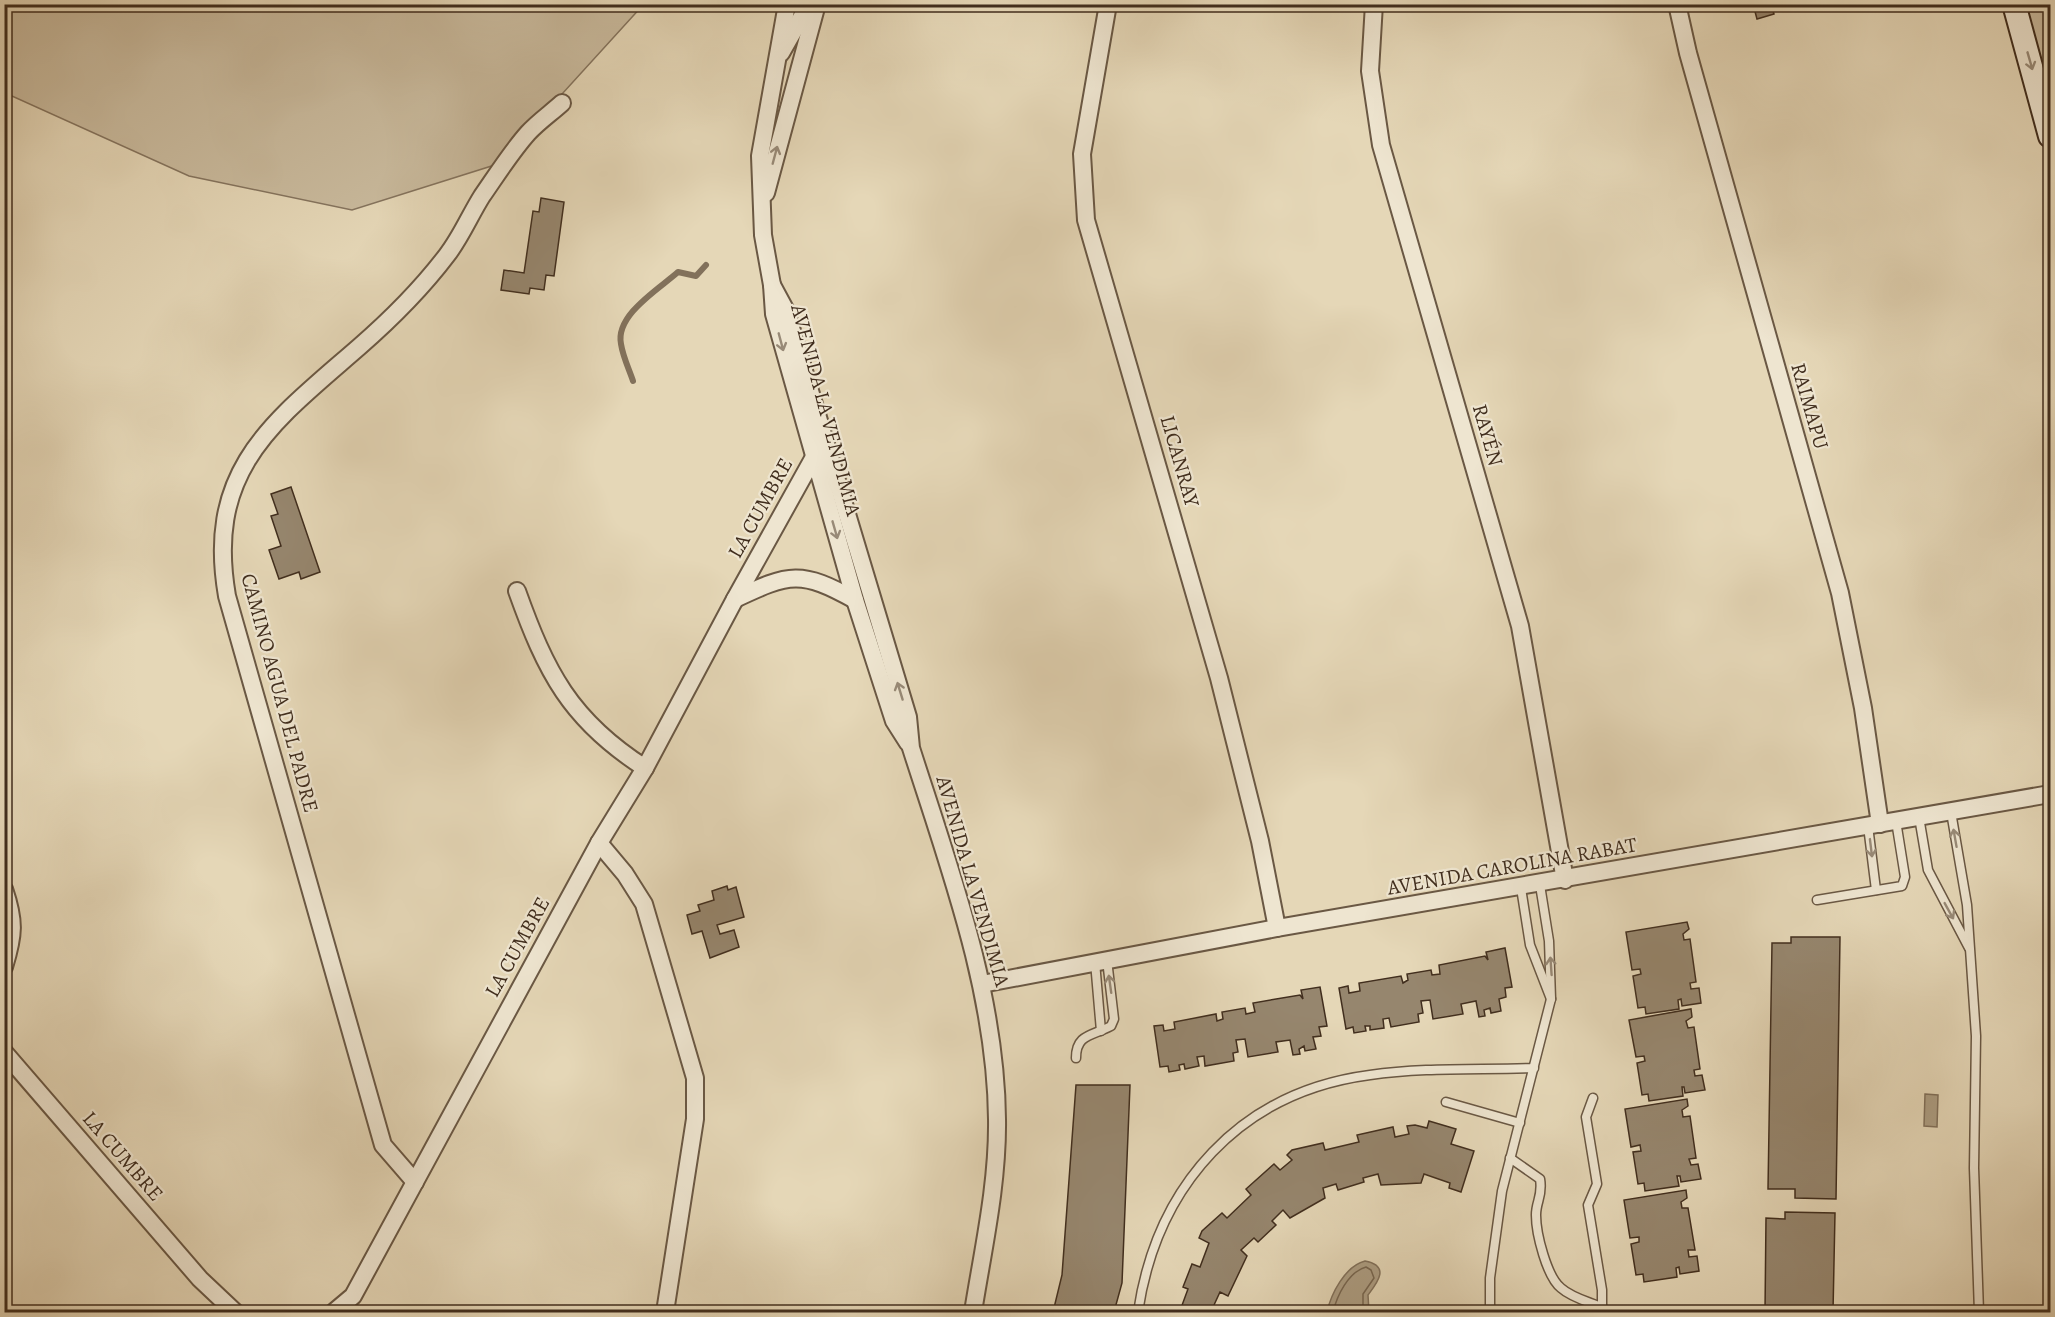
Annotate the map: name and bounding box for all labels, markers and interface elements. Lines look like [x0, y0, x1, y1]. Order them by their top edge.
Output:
one-way arrow [2025, 51, 2036, 70]
one-way arrow [770, 146, 782, 165]
street label: AVENIDA LA VENDIMIA [784, 300, 868, 520]
one-way arrow [776, 332, 788, 351]
street label: RAIMAPU [1784, 360, 1836, 452]
street label: RAYÉN [1466, 401, 1510, 469]
street label: LICANRAY [1154, 412, 1207, 511]
street label: LA CUMBRE [721, 453, 799, 563]
one-way arrow [830, 520, 841, 539]
street label: CAMINO AGUA DEL PADRE [235, 570, 325, 816]
one-way arrow [894, 682, 905, 701]
street label: AVENIDA LA VENDIMIA [929, 771, 1017, 990]
one-way arrow [1950, 829, 1961, 848]
street label: AVENIDA CAROLINA RABAT [1384, 830, 1639, 902]
one-way arrow [1865, 838, 1876, 858]
street label: LA CUMBRE [478, 892, 556, 1002]
one-way arrow [1943, 902, 1955, 919]
one-way arrow [1545, 957, 1556, 977]
one-way arrow [1104, 975, 1115, 995]
street label: LA CUMBRE [76, 1105, 170, 1207]

